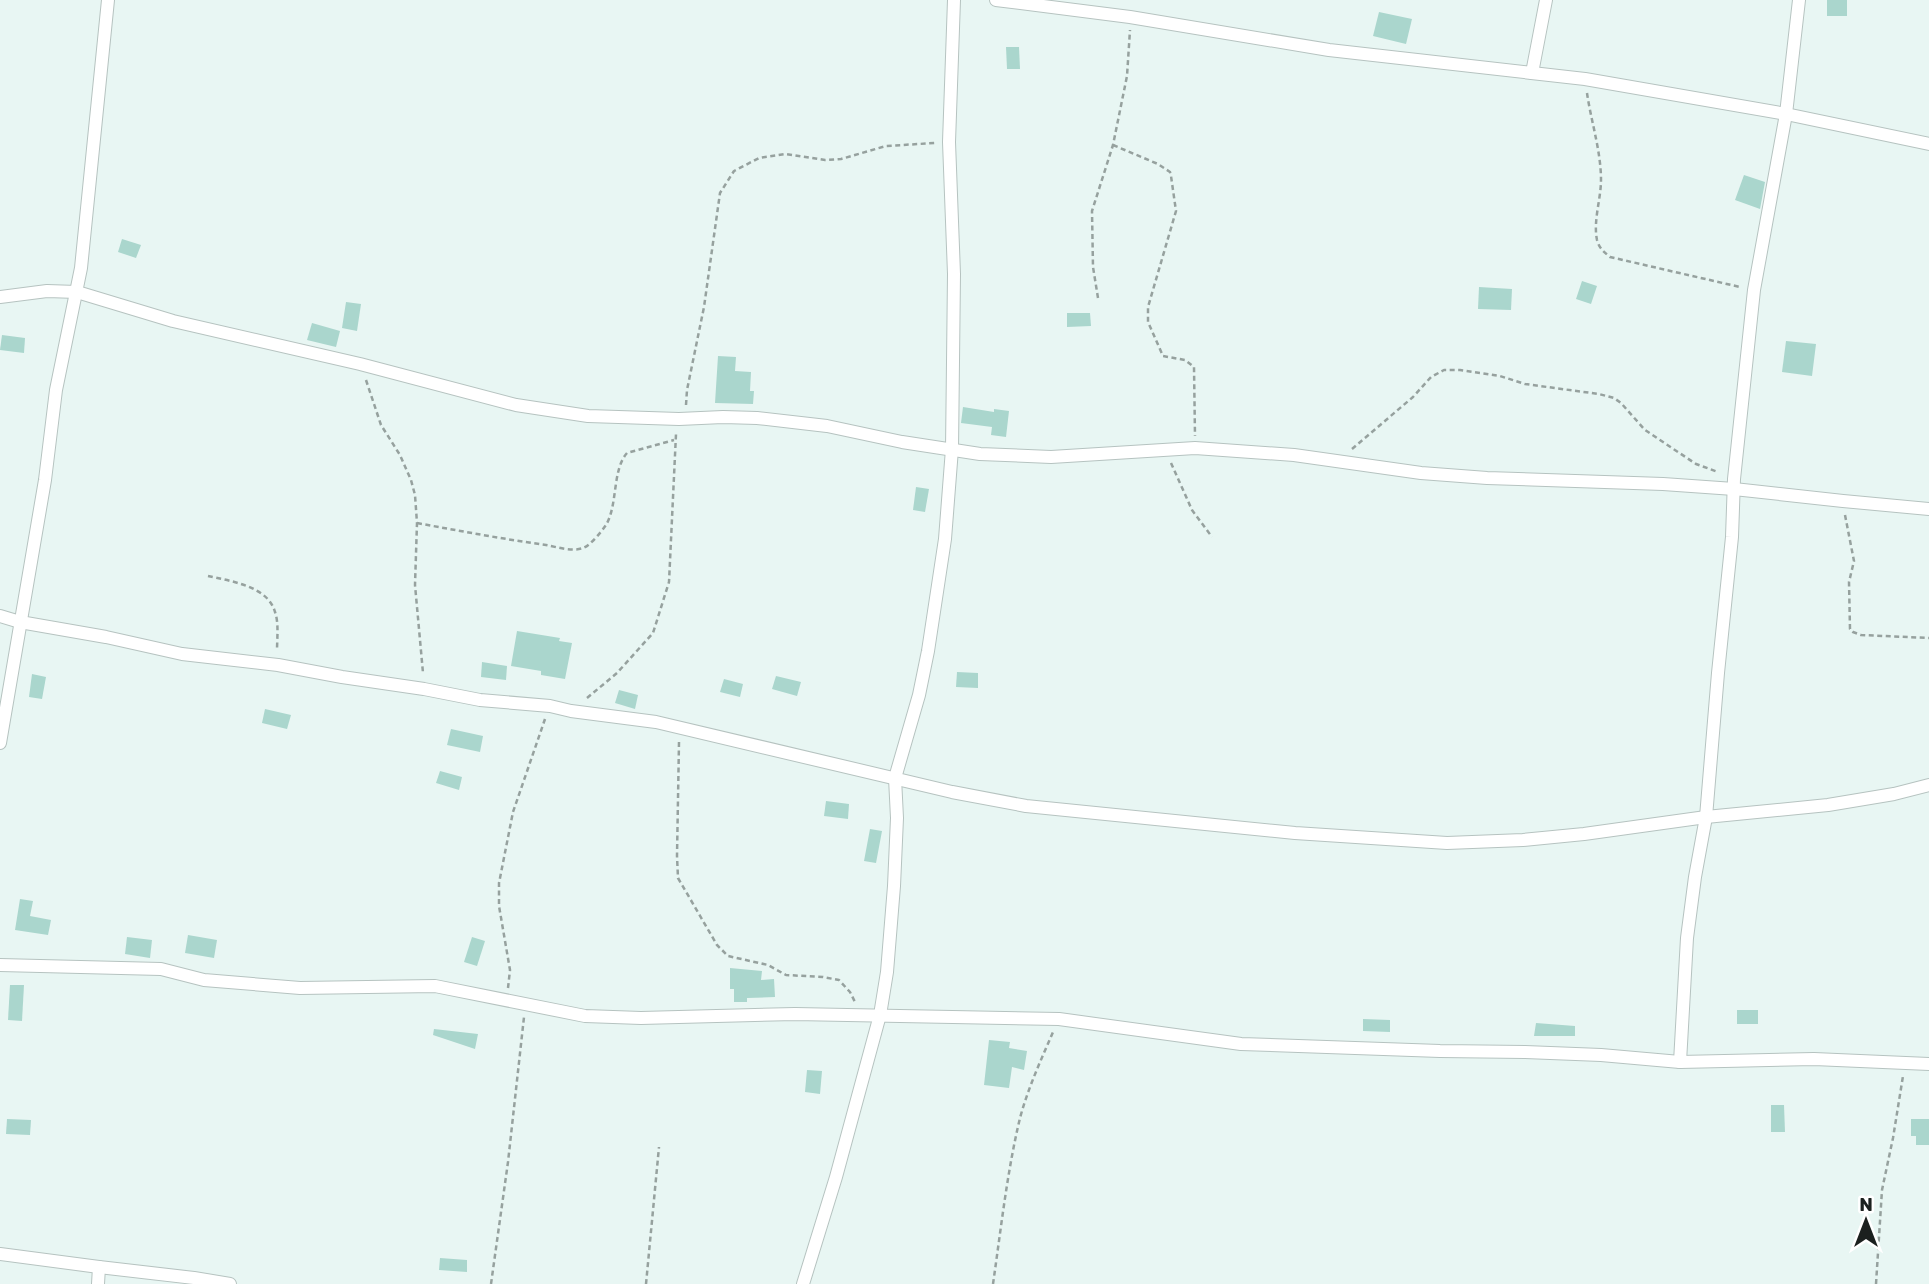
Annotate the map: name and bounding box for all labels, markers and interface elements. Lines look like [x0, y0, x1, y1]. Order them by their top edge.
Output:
north arrow [1831, 1186, 1901, 1256]
text: N [1859, 1193, 1873, 1216]

